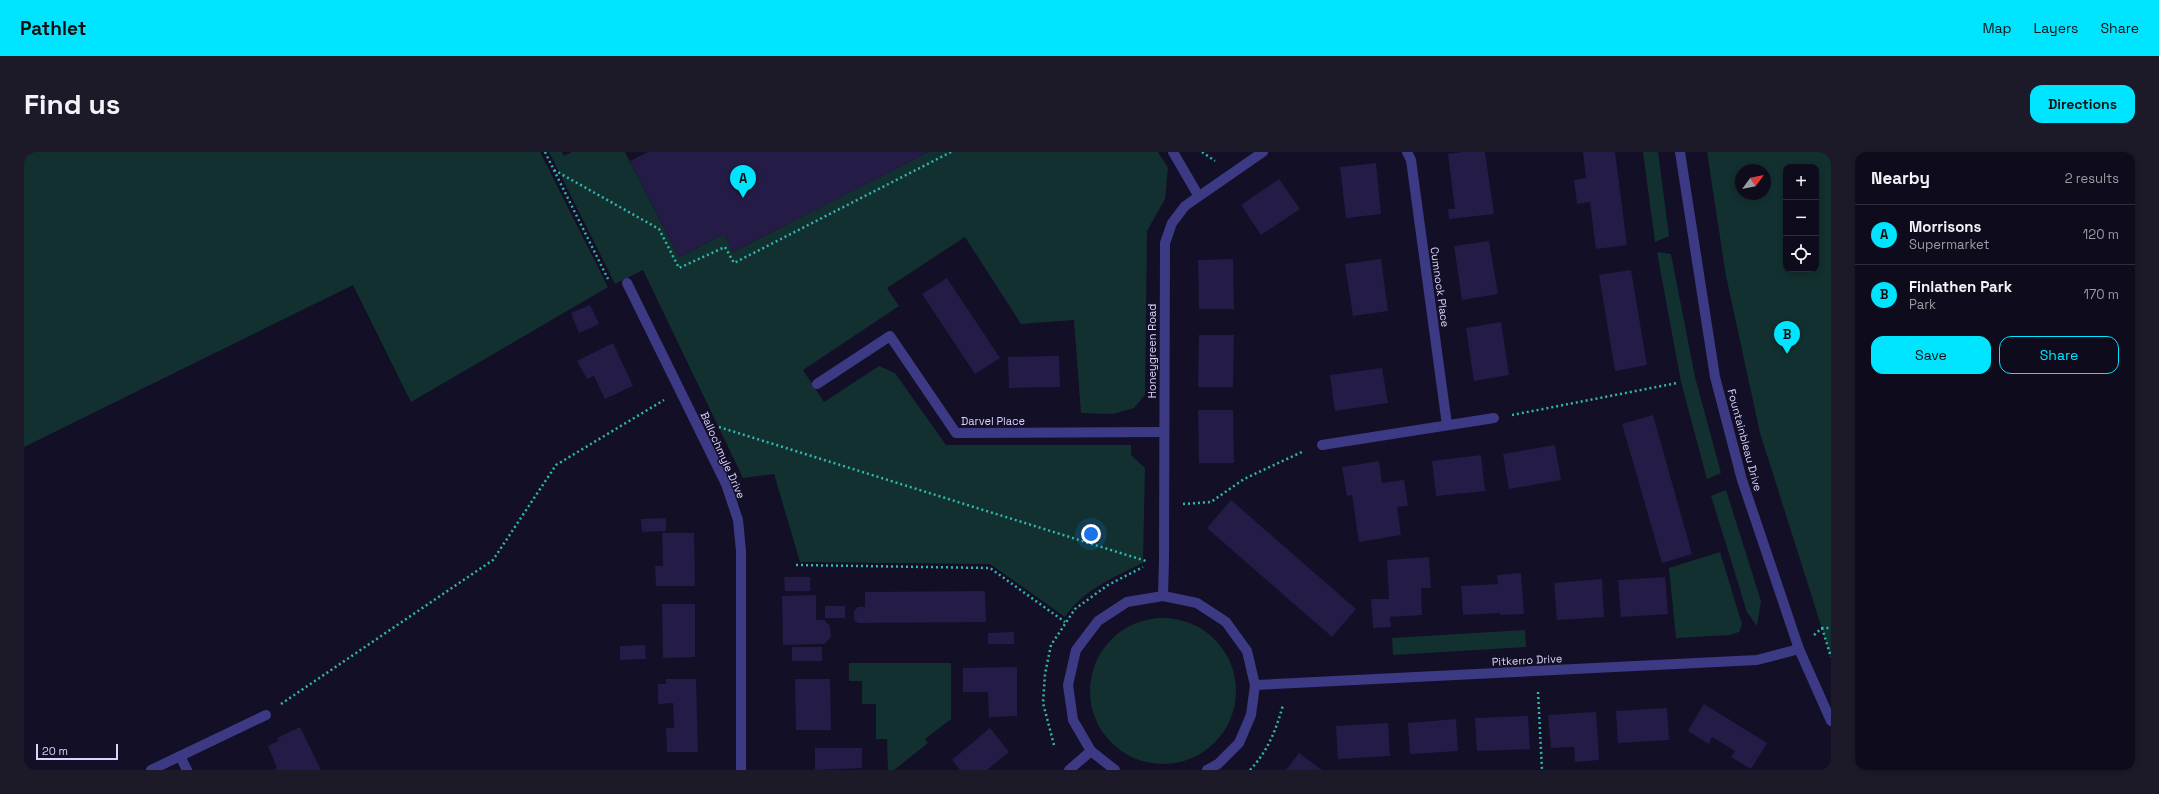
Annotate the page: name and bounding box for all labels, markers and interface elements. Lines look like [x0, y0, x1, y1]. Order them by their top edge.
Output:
text: Pathlet [20, 16, 86, 41]
text: Map [1982, 19, 2012, 37]
text: Layers [2034, 19, 2078, 37]
text: Share [2100, 19, 2139, 37]
button: Directions [2030, 85, 2135, 123]
text: Find us [24, 86, 121, 122]
north arrow [1735, 164, 1771, 200]
map controls [1783, 164, 1819, 272]
button: + [1783, 164, 1819, 200]
pin: A [730, 165, 756, 198]
text: Nearby [1871, 167, 1930, 189]
text: 2 results [2065, 170, 2119, 187]
button: − [1783, 200, 1819, 236]
text: Morrisons [1909, 217, 1981, 236]
text: A [1880, 226, 1888, 243]
text: 120 m [2083, 226, 2119, 243]
button: locate [1783, 236, 1819, 272]
text: Supermarket [1909, 236, 1990, 253]
street label: Cumnock Place [1427, 246, 1453, 328]
text: Finlathen Park [1909, 277, 2012, 296]
text: B [1880, 286, 1888, 303]
text: 170 m [2083, 286, 2119, 303]
text: Park [1909, 296, 1936, 313]
street label: Honeygreen Road [1145, 304, 1159, 398]
pin: B [1774, 321, 1800, 354]
button: Save [1871, 336, 1991, 374]
button: Share [1999, 336, 2119, 374]
street label: Fountainbleau Drive [1725, 387, 1765, 493]
street label: Ballochmyle Drive [698, 409, 748, 501]
street label: Darvel Place [961, 414, 1025, 428]
your location [1081, 524, 1101, 544]
street label: Pitkerro Drive [1491, 651, 1563, 669]
scale bar [36, 742, 118, 761]
text: 20 m [42, 744, 68, 758]

